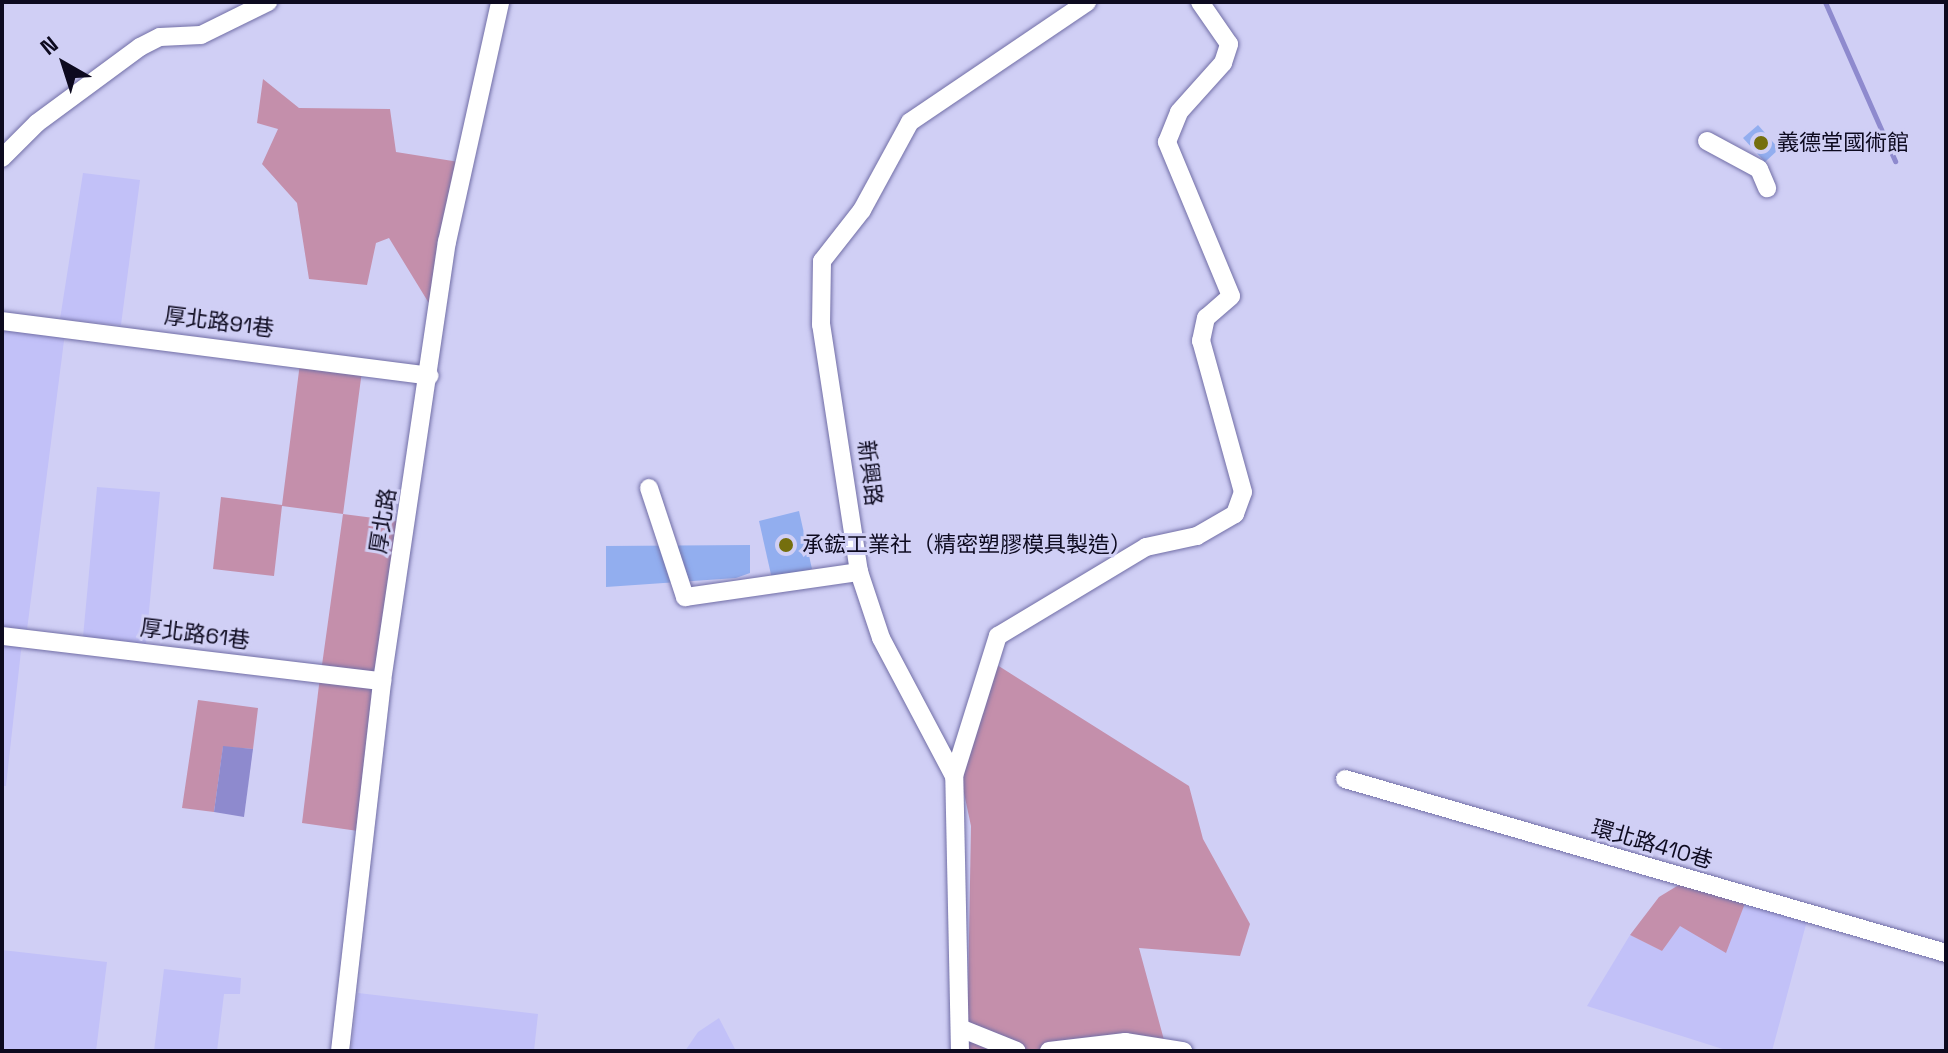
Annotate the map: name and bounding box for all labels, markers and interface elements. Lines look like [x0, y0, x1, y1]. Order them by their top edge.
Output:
north arrow [24, 24, 104, 104]
text: N [34, 30, 63, 61]
place label: 義德堂國術館 [1777, 130, 1909, 156]
marker: 義德堂國術館 [1752, 134, 1770, 152]
street label: 厚北路91巷 [162, 302, 276, 342]
street label: 新興路 [853, 439, 887, 507]
street label: 厚北路 [365, 486, 401, 556]
place label: 承鋐工業社（精密塑膠模具製造） [802, 532, 1132, 558]
marker: 承鋐工業社（精密塑膠模具製造） [777, 536, 795, 554]
street label: 厚北路61巷 [138, 614, 252, 654]
street label: 環北路410巷 [1589, 814, 1715, 874]

